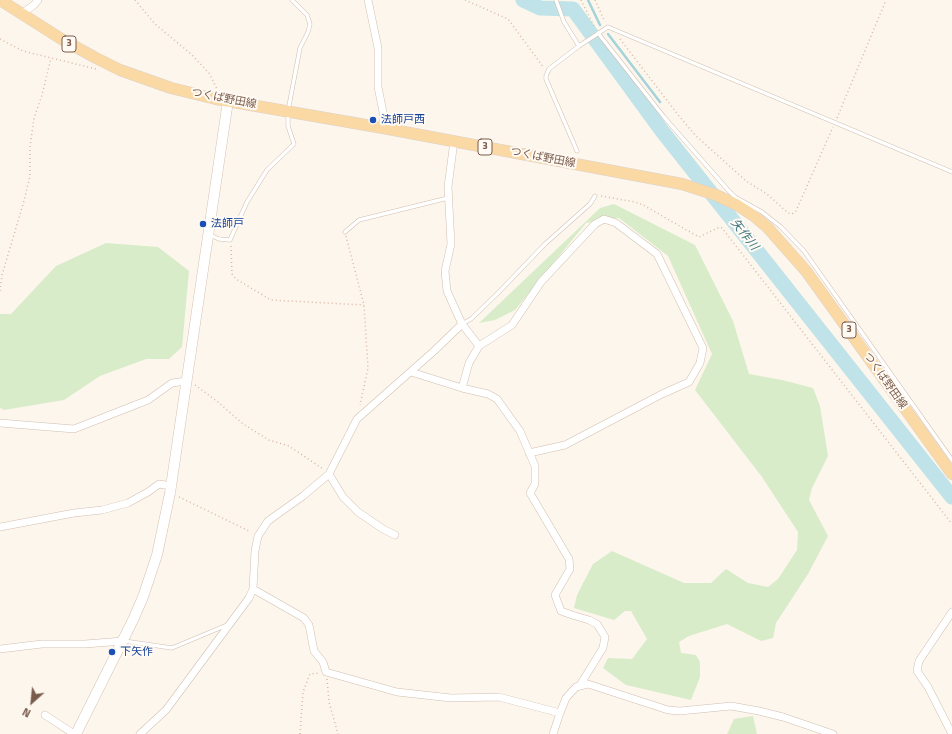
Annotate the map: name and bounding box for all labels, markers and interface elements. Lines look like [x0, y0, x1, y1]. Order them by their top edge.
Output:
road number: 3 [62, 36, 76, 52]
street label: つくば野田線 [190, 86, 258, 112]
place label: 法師戸西 [381, 113, 425, 127]
marker: 法師戸西 [368, 115, 378, 125]
road number: 3 [478, 139, 492, 155]
street label: つくば野田線 [509, 145, 577, 171]
water label: 矢作川 [727, 216, 761, 254]
place label: 法師戸 [211, 217, 244, 231]
marker: 法師戸 [198, 219, 208, 229]
road number: 3 [842, 322, 856, 338]
street label: つくば野田線 [861, 350, 909, 412]
place label: 下矢作 [120, 645, 153, 659]
marker: 下矢作 [107, 647, 117, 657]
north arrow [12, 682, 52, 722]
text: N [20, 704, 34, 722]

